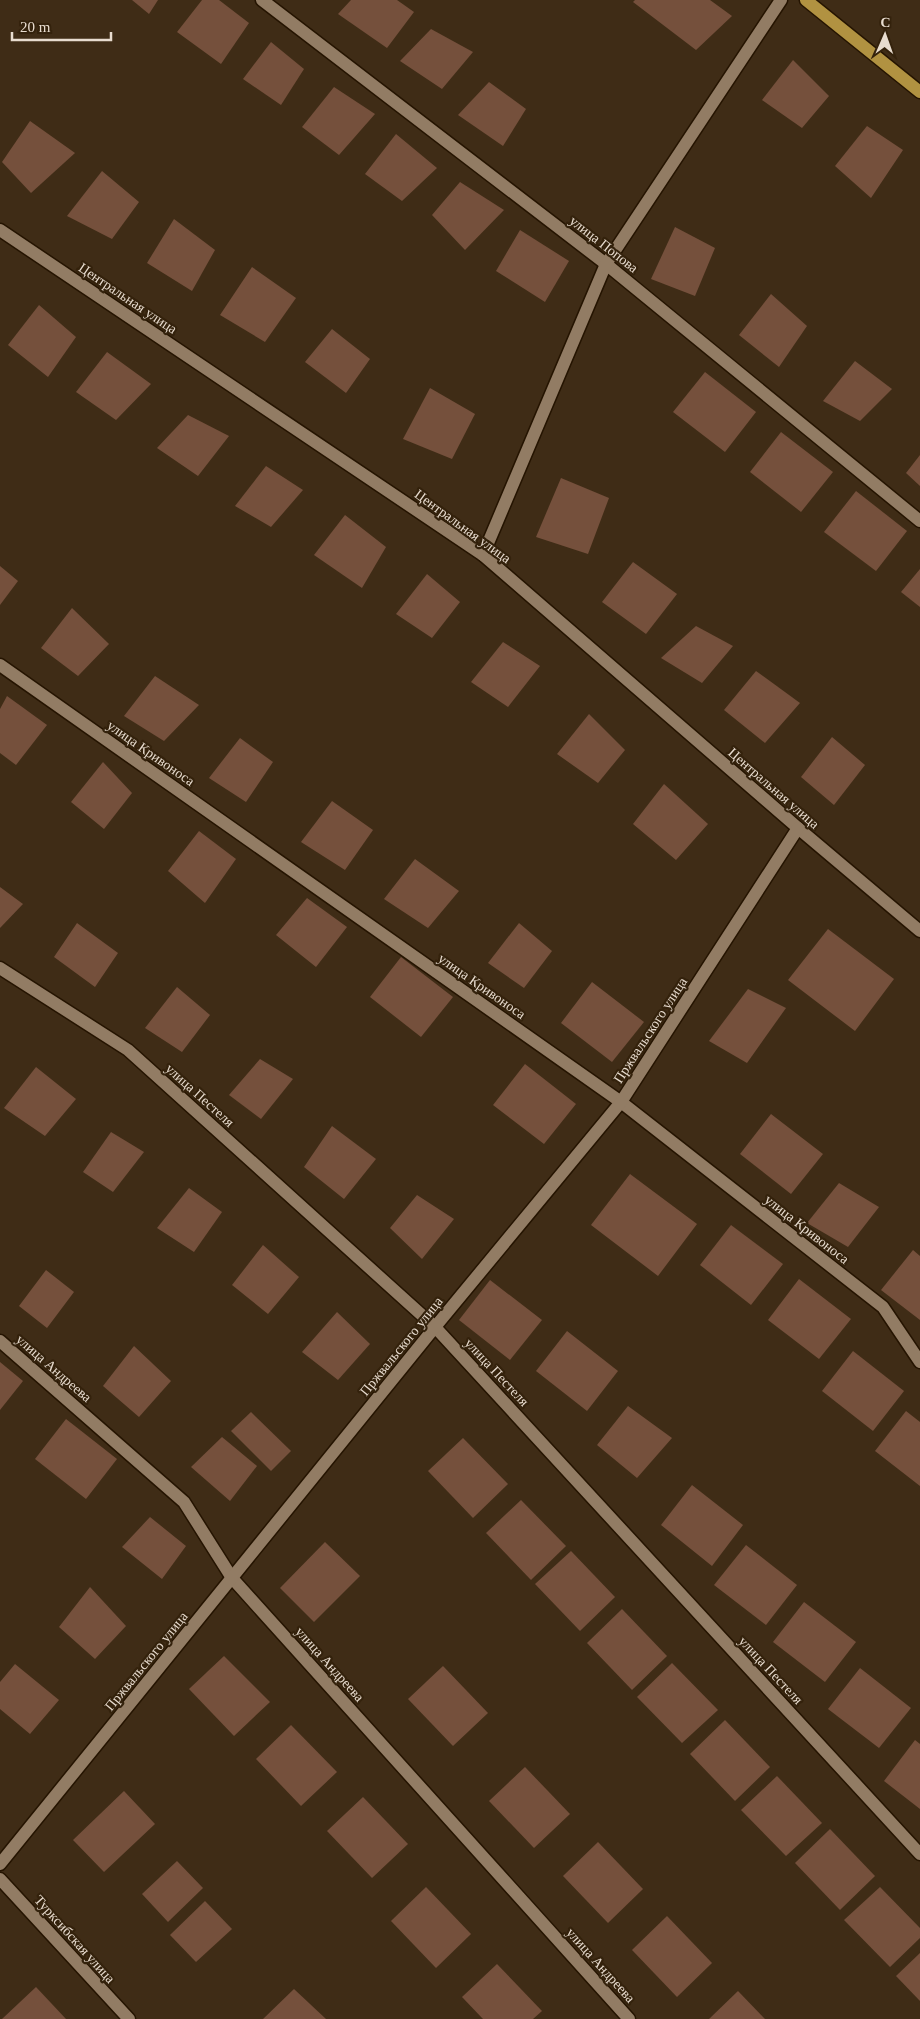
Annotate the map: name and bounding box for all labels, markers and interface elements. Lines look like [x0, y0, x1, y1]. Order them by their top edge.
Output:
scale bar [12, 10, 111, 42]
north arrow [860, 10, 910, 60]
text: С [880, 15, 891, 30]
text: 20 m [20, 19, 51, 35]
street label: улица Попова [567, 213, 641, 276]
street label: Центральная улица [76, 260, 180, 337]
street label: Центральная улица [412, 487, 514, 567]
street label: улица Кривоноса [104, 718, 198, 789]
street label: Центральная улица [725, 745, 823, 832]
street label: улица Кривоноса [435, 951, 529, 1022]
street label: Пржвальского улица [611, 974, 691, 1086]
street label: улица Пестеля [162, 1061, 237, 1130]
street label: улица Кривоноса [762, 1192, 852, 1267]
street label: Пржвальского улица [357, 1293, 446, 1399]
street label: улица Андреева [13, 1332, 95, 1406]
street label: улица Пестеля [462, 1336, 532, 1410]
street label: Пржвальского улица [102, 1608, 191, 1714]
street label: улица Андреева [292, 1624, 367, 1705]
street label: улица Пестеля [736, 1634, 806, 1708]
street label: Турксибская улица [31, 1892, 118, 1987]
street label: улица Андреева [563, 1925, 638, 2006]

